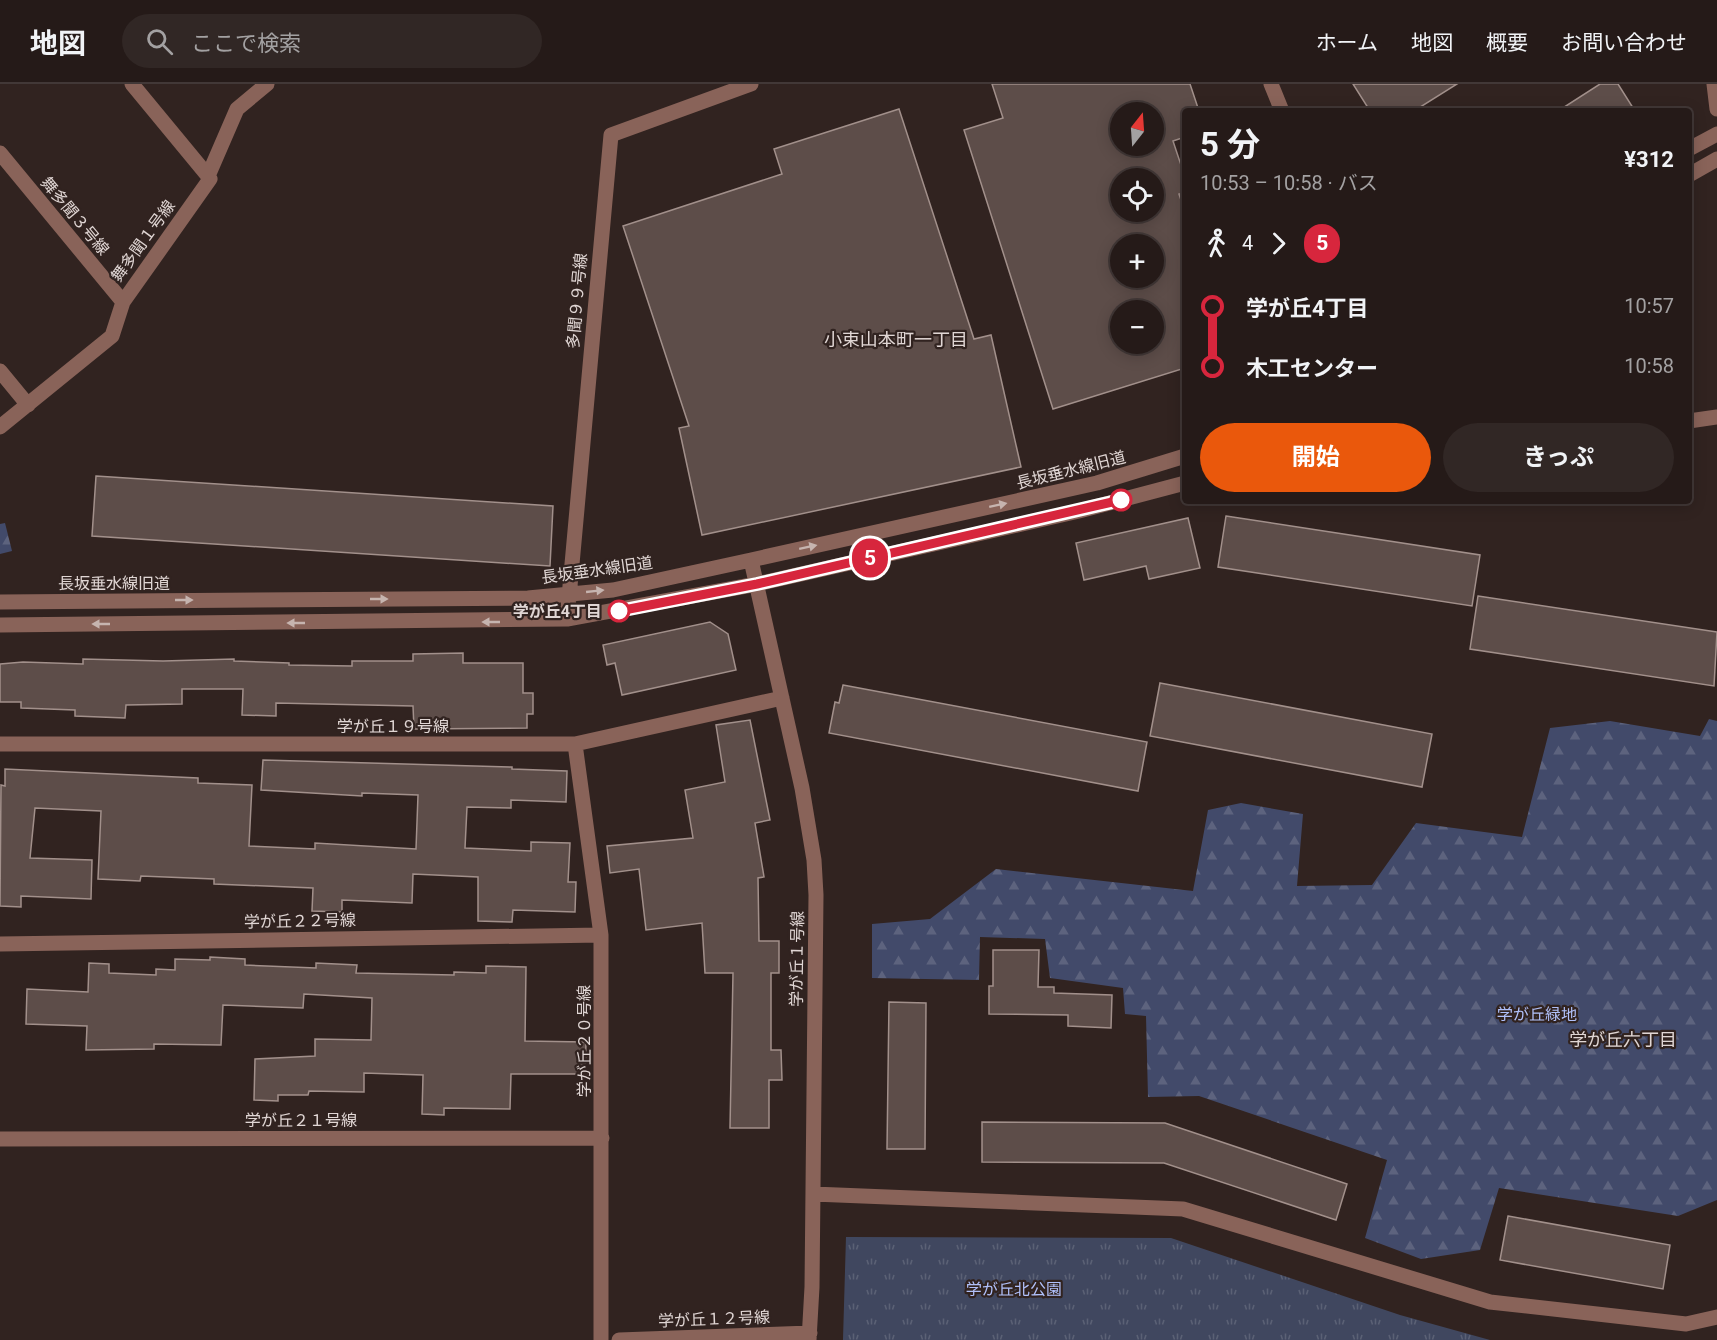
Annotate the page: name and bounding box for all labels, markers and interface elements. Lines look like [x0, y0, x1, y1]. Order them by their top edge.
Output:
search box [122, 14, 542, 68]
icon: search [143, 25, 176, 58]
text: 地図 [30, 27, 86, 60]
text: ここで検索 [191, 31, 301, 56]
text: ホーム [1316, 31, 1378, 55]
text: 地図 [1411, 31, 1453, 55]
text: 概要 [1486, 31, 1528, 55]
text: お問い合わせ [1561, 31, 1687, 55]
north arrow [1110, 102, 1164, 156]
map controls [1110, 102, 1164, 354]
text: 5 分 [1200, 125, 1260, 164]
text: ¥312 [1624, 147, 1674, 172]
button: locate [1110, 168, 1164, 222]
text: 10:53 – 10:58 · バス [1200, 171, 1378, 195]
street label: 舞多聞３号線 [37, 173, 113, 259]
street label: 舞多聞１号線 [107, 197, 179, 285]
icon: walk [1200, 227, 1233, 260]
icon: forward [1262, 227, 1295, 260]
text: 4 [1242, 231, 1253, 255]
text: 5 [1316, 231, 1328, 255]
button: + [1110, 234, 1164, 288]
street label: 多聞９９号線 [563, 252, 591, 350]
text: 10:57 [1624, 294, 1674, 318]
text: 学が丘4丁目 [1246, 296, 1369, 321]
button: − [1110, 300, 1164, 354]
district label: 小束山本町一丁目 [824, 329, 968, 350]
text: 10:58 [1624, 354, 1674, 378]
text: 木工センター [1246, 356, 1378, 381]
button: 開始 [1200, 423, 1431, 492]
button: きっぷ [1443, 423, 1674, 492]
street label: 長坂垂水線旧道 [1014, 447, 1128, 493]
unlabelled marker [1110, 489, 1132, 511]
one-way arrow [989, 500, 1008, 509]
line badge: 5 [850, 538, 890, 578]
one-way arrow [799, 542, 817, 552]
text: 5 [864, 546, 876, 570]
street label: 長坂垂水線旧道 [540, 553, 654, 587]
street label: 長坂垂水線旧道 [58, 574, 170, 593]
one-way arrow [586, 586, 605, 596]
one-way arrow [370, 594, 389, 604]
one-way arrow [175, 595, 194, 605]
marker: 学が丘4丁目 [608, 600, 630, 622]
place label: 学が丘4丁目 [513, 602, 602, 621]
one-way arrow [482, 617, 501, 627]
one-way arrow [287, 618, 306, 628]
one-way arrow [92, 619, 111, 629]
street label: 学が丘１９号線 [337, 717, 449, 736]
street label: 学が丘２２号線 [244, 911, 356, 931]
street label: 学が丘１号線 [787, 911, 807, 1007]
street label: 学が丘２０号線 [575, 985, 594, 1097]
park label: 学が丘緑地 [1497, 1005, 1577, 1024]
district label: 学が丘六丁目 [1569, 1029, 1677, 1050]
street label: 学が丘２１号線 [245, 1111, 357, 1130]
park label: 学が丘北公園 [966, 1280, 1062, 1299]
street label: 学が丘１２号線 [658, 1308, 770, 1330]

